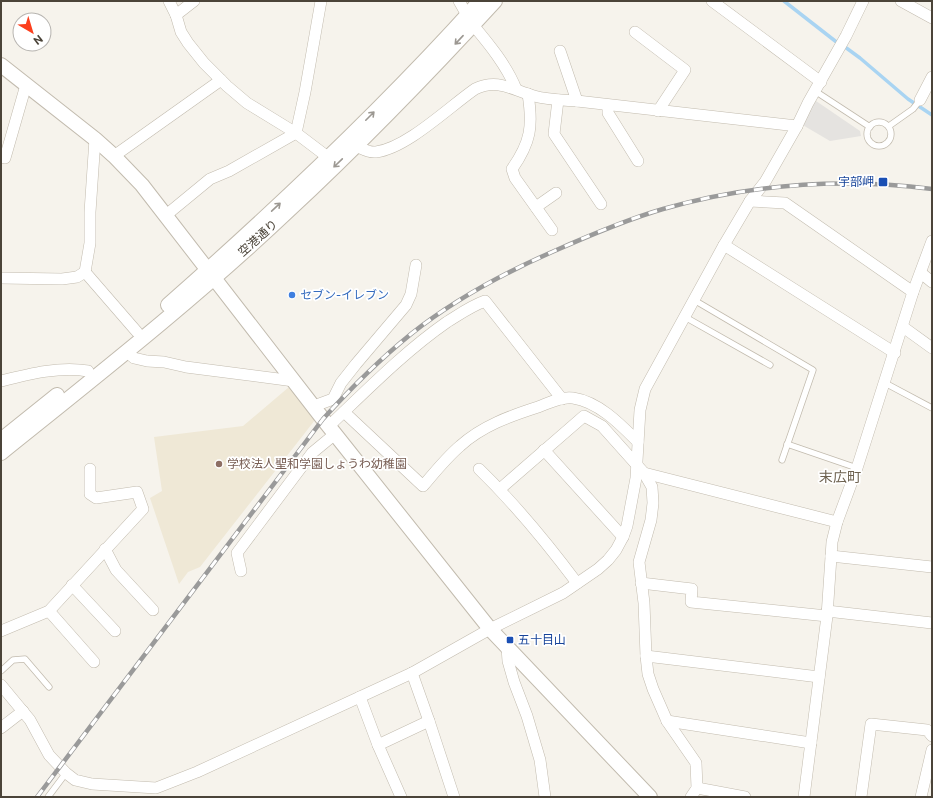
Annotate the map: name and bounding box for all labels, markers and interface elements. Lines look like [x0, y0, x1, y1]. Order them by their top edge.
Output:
north arrow [12, 12, 52, 52]
text: N [31, 33, 46, 48]
one-way arrow [454, 35, 464, 45]
one-way arrow [365, 111, 375, 121]
one-way arrow [333, 158, 343, 168]
place label: 宇部岬 [838, 174, 874, 188]
marker: 宇部岬 [877, 176, 889, 188]
one-way arrow [271, 202, 282, 211]
street label: 空港通り [235, 216, 280, 259]
place label: セブン-イレブン [300, 287, 389, 301]
marker: セブン-イレブン [287, 290, 297, 300]
place label: 学校法人聖和学園しょうわ幼稚園 [227, 456, 407, 470]
marker: 学校法人聖和学園しょうわ幼稚園 [214, 459, 224, 469]
district label: 末広町 [819, 468, 861, 485]
place label: 五十目山 [518, 632, 566, 646]
marker: 五十目山 [505, 635, 515, 645]

